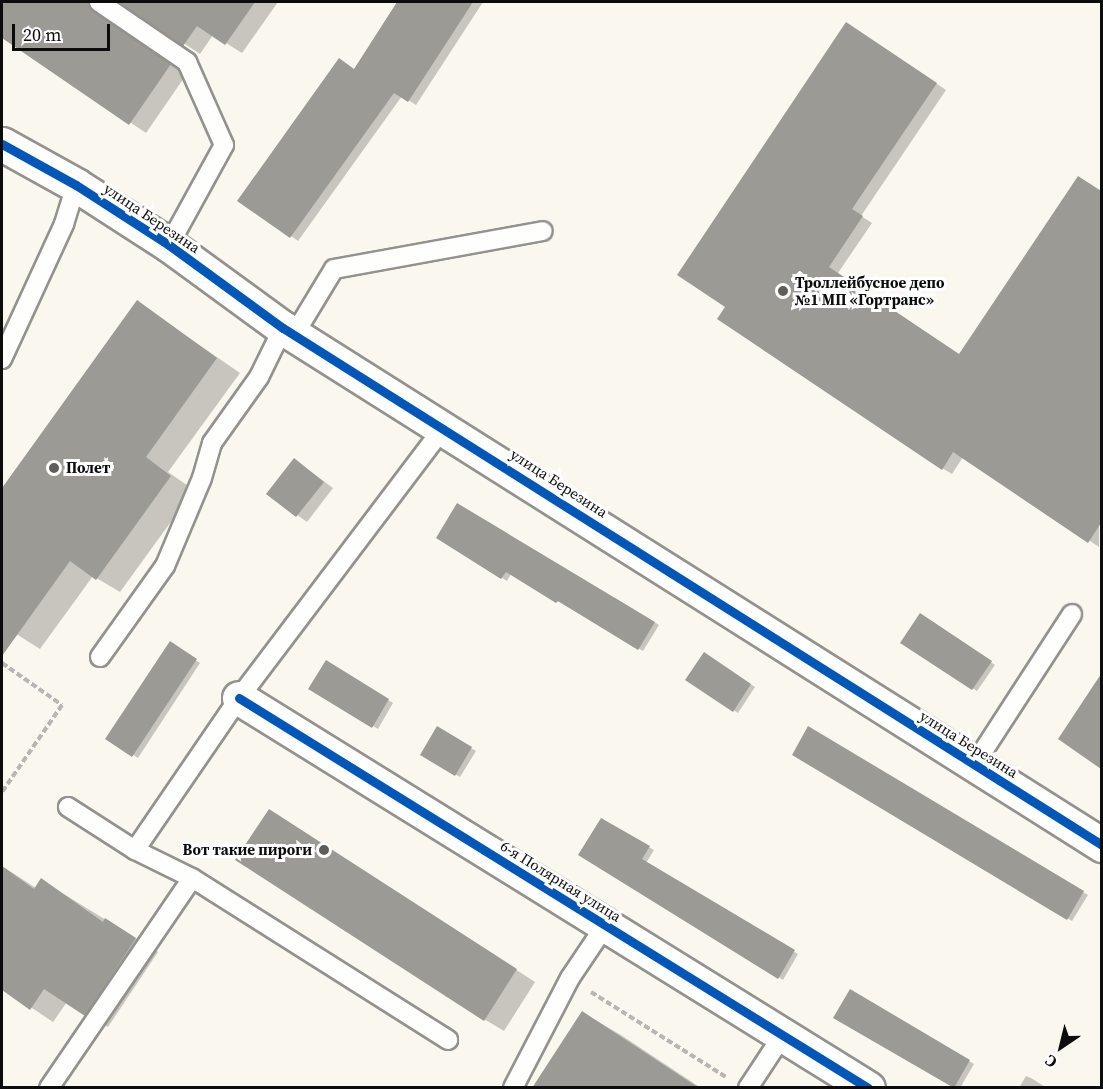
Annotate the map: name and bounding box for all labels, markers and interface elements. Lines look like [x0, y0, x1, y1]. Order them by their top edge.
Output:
scale bar [15, 12, 112, 50]
text: 20 m [23, 22, 61, 47]
street label: улица Березина [100, 179, 204, 257]
place label: Троллейбусное депо №1 МП «Гортранс» [795, 273, 944, 308]
marker: Троллейбусное депо №1 МП «Гортранс» [776, 284, 790, 298]
street label: улица Березина [507, 445, 611, 521]
place label: Полет [66, 459, 110, 477]
marker: Полет [47, 461, 61, 475]
street label: улица Березина [917, 707, 1021, 781]
street label: 6-я Полярная улица [497, 837, 625, 925]
place label: Вот такие пироги [183, 841, 312, 859]
marker: Вот такие пироги [317, 843, 331, 857]
north arrow [1031, 1017, 1091, 1077]
text: С [1040, 1050, 1061, 1074]

